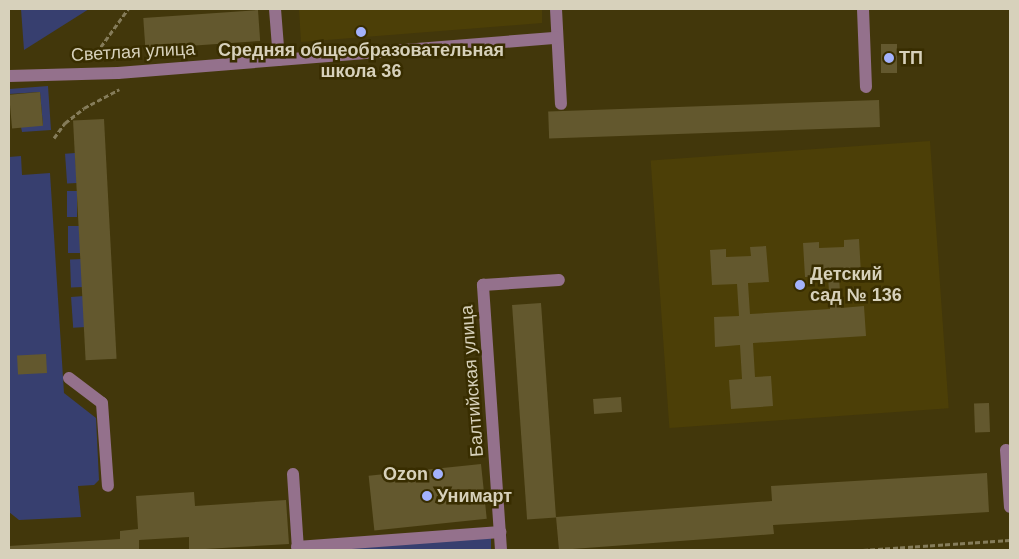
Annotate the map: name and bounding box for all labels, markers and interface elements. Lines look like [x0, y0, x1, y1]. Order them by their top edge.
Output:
marker: Средняя общеобразовательная школа 36 [355, 26, 367, 38]
street label: Светлая улица [70, 38, 196, 66]
place label: Средняя общеобразовательная школа 36 [218, 40, 504, 82]
place label: ТП [899, 47, 923, 69]
marker: ТП [883, 52, 895, 64]
place label: Детский сад № 136 [810, 264, 902, 306]
marker: Детский сад № 136 [794, 279, 806, 291]
street label: Балтийская улица [456, 304, 488, 458]
place label: Ozon [383, 463, 428, 485]
marker: Ozon [432, 468, 444, 480]
place label: Унимарт [437, 485, 512, 507]
marker: Унимарт [421, 490, 433, 502]

